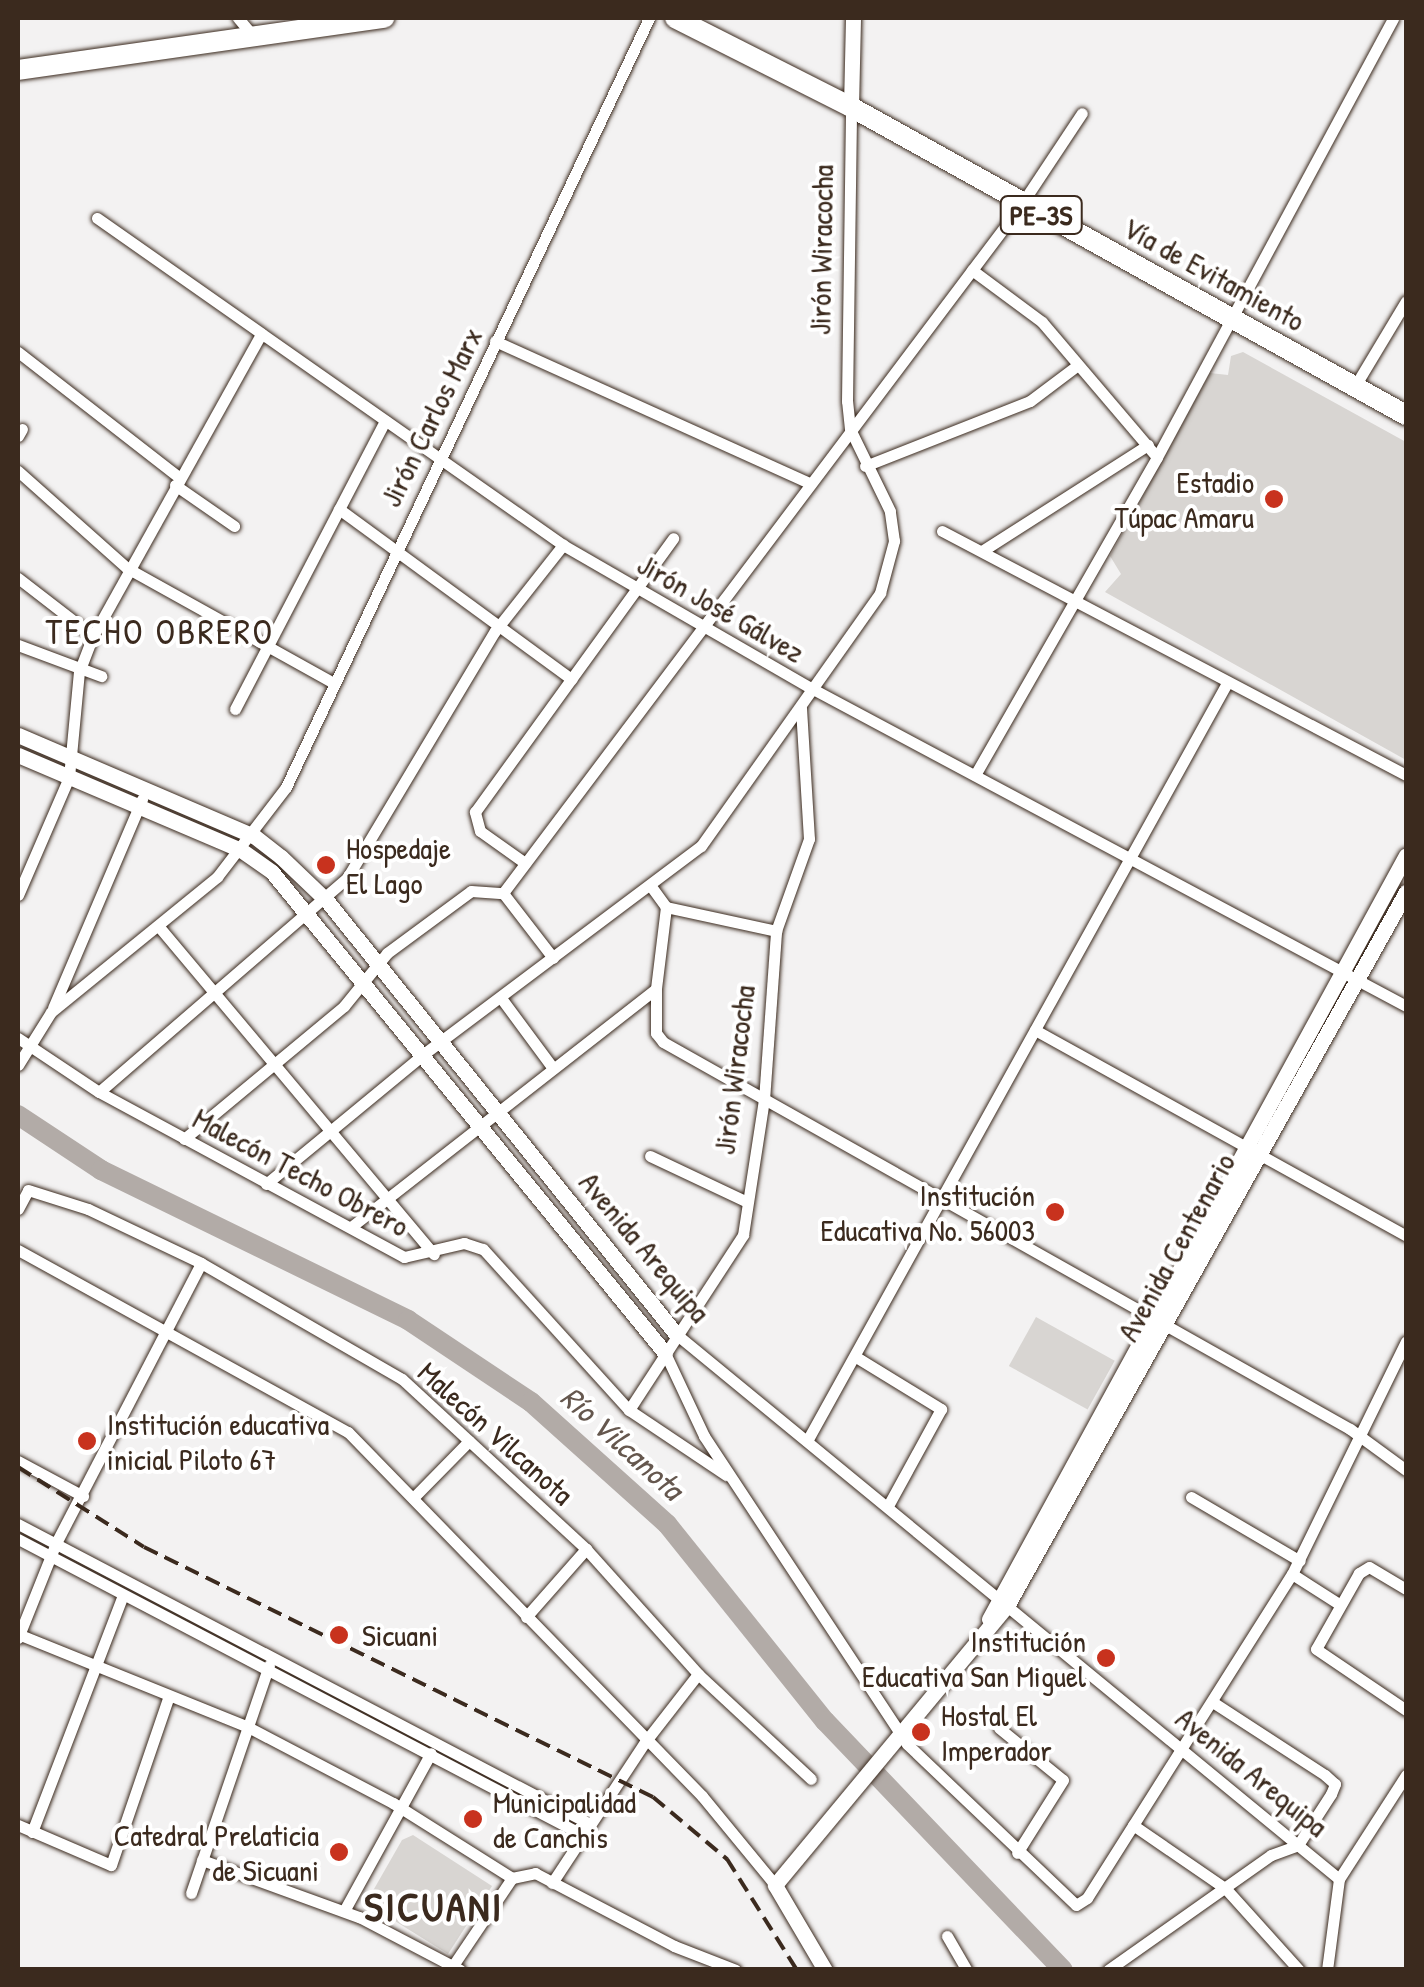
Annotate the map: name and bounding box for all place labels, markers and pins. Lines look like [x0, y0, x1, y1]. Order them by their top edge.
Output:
place label: Estadio Túpac Amaru [1114, 464, 1254, 534]
marker: Estadio Túpac Amaru [1263, 488, 1285, 510]
place label: Hospedaje El Lago [346, 830, 451, 900]
marker: Hospedaje El Lago [315, 854, 337, 876]
place label: Institución Educativa No. 56003 [821, 1177, 1035, 1248]
marker: Institución Educativa No. 56003 [1044, 1201, 1066, 1223]
place label: Institución educativa inicial Piloto 67 [107, 1406, 329, 1476]
marker: Institución educativa inicial Piloto 67 [76, 1430, 98, 1452]
place label: Sicuani [362, 1617, 438, 1653]
marker: Sicuani [326, 1622, 352, 1648]
place label: Institución Educativa San Miguel [862, 1623, 1086, 1694]
marker: Institución Educativa San Miguel [1095, 1647, 1117, 1669]
place label: Hostal El Imperador [941, 1697, 1052, 1768]
marker: Hostal El Imperador [910, 1721, 932, 1743]
place label: Municipalidad de Canchis [493, 1784, 636, 1854]
marker: Municipalidad de Canchis [462, 1808, 484, 1830]
place label: Catedral Prelaticia de Sicuani [114, 1817, 319, 1888]
marker: Catedral Prelaticia de Sicuani [328, 1841, 350, 1863]

